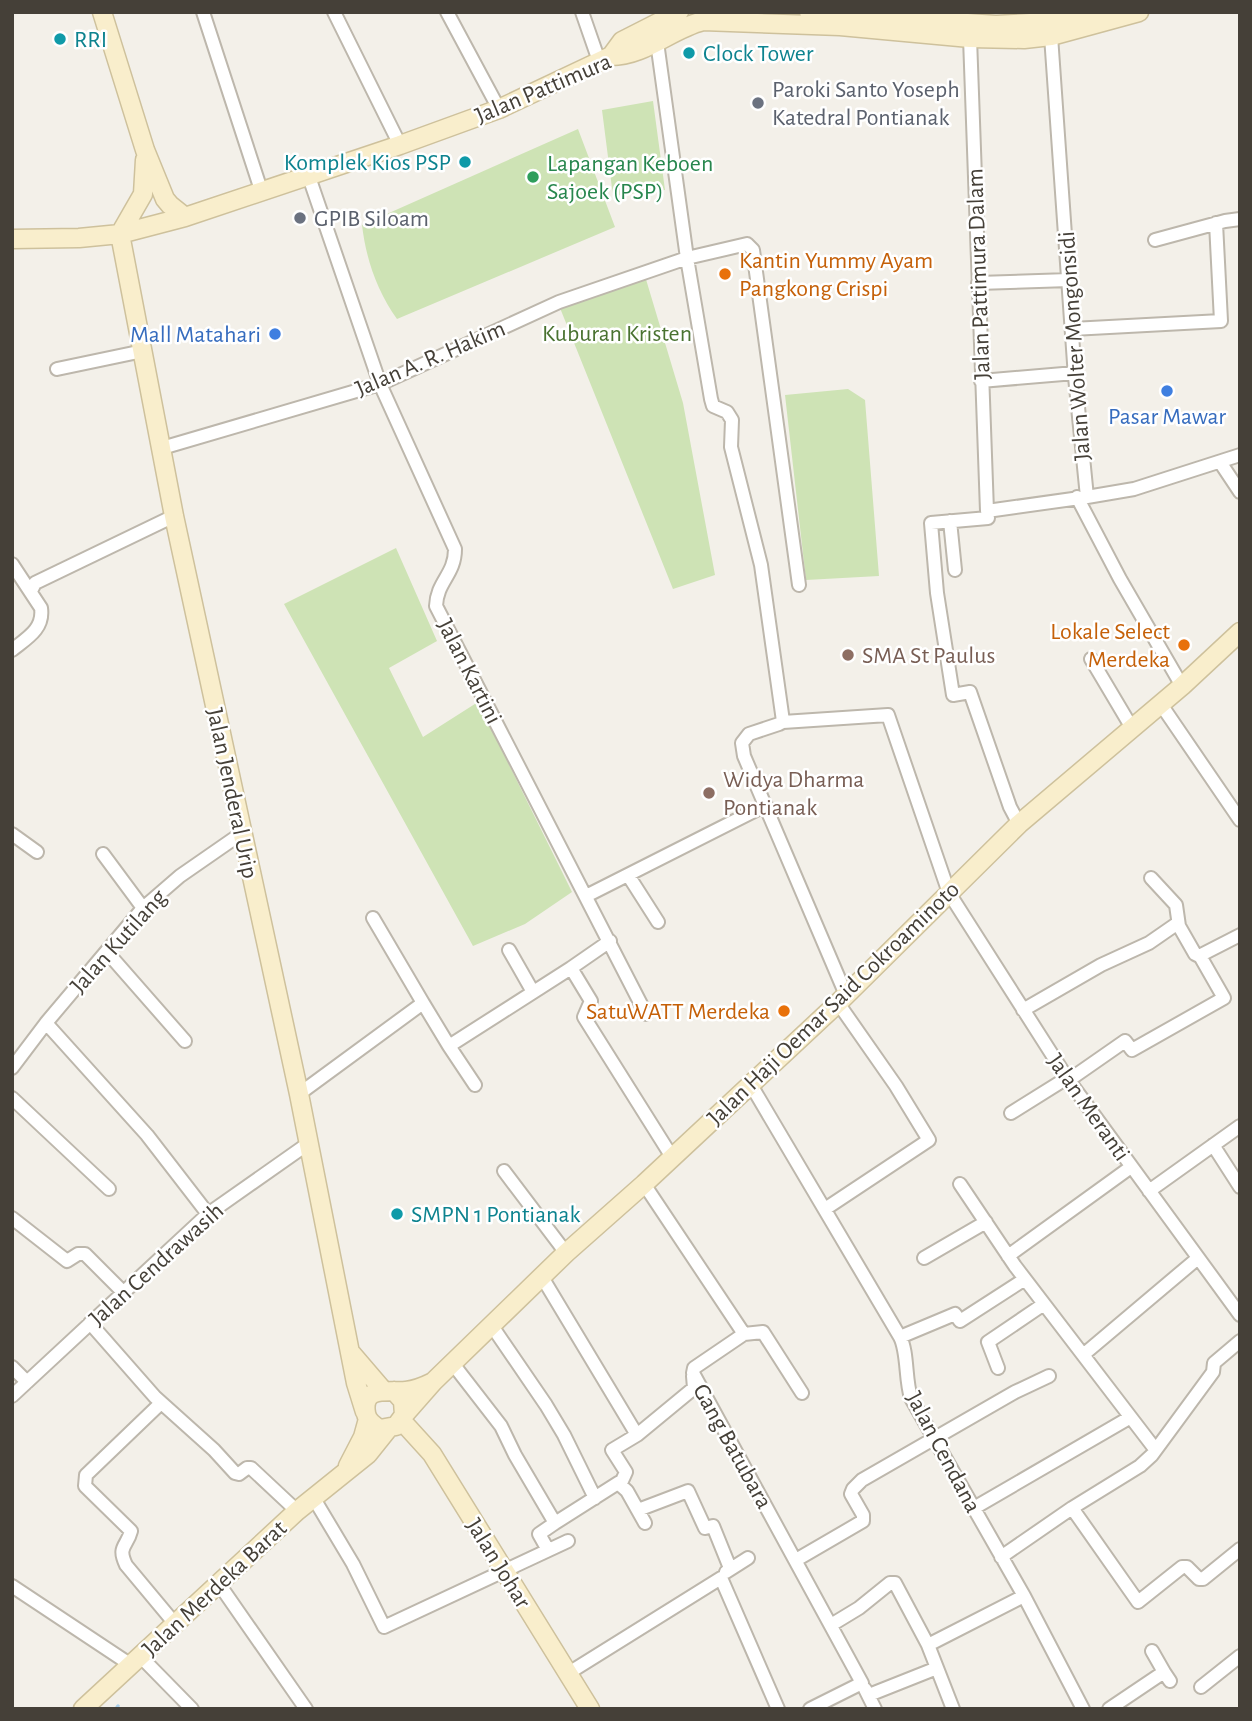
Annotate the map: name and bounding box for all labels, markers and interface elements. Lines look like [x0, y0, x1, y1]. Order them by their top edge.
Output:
place label: RRI [74, 28, 107, 52]
marker: RRI [52, 31, 68, 47]
place label: Clock Tower [703, 42, 814, 66]
marker: Clock Tower [681, 45, 697, 61]
street label: Jalan Pattimura [472, 50, 615, 128]
place label: Paroki Santo Yoseph Katedral Pontianak [772, 78, 960, 130]
marker: Paroki Santo Yoseph Katedral Pontianak [750, 95, 766, 111]
place label: Komplek Kios PSP [284, 151, 451, 175]
place label: Lapangan Keboen Sajoek (PSP) [547, 152, 713, 204]
marker: Komplek Kios PSP [457, 154, 473, 170]
street label: Jalan Pattimura Dalam [963, 168, 995, 380]
marker: Lapangan Keboen Sajoek (PSP) [525, 169, 541, 185]
place label: GPIB Siloam [314, 207, 429, 231]
marker: GPIB Siloam [292, 210, 308, 226]
street label: Jalan Wolter Mongonsidi [1055, 230, 1095, 462]
place label: Kantin Yummy Ayam Pangkong Crispi [739, 249, 933, 301]
marker: Kantin Yummy Ayam Pangkong Crispi [717, 266, 733, 282]
street label: Jalan A. R. Hakim [352, 317, 509, 401]
park label: Kuburan Kristen [542, 322, 692, 346]
place label: Mall Matahari [130, 323, 261, 347]
marker: Mall Matahari [267, 326, 283, 342]
marker: Pasar Mawar [1159, 383, 1175, 399]
place label: Pasar Mawar [1108, 405, 1226, 429]
street label: Jalan Kartini [432, 615, 506, 728]
place label: Lokale Select Merdeka [1050, 620, 1170, 672]
marker: Lokale Select Merdeka [1176, 637, 1192, 653]
place label: SMA St Paulus [862, 644, 995, 668]
marker: SMA St Paulus [840, 647, 856, 663]
street label: Jalan Jenderal Urip [202, 706, 262, 881]
place label: Widya Dharma Pontianak [723, 768, 864, 820]
marker: Widya Dharma Pontianak [701, 785, 717, 801]
street label: Jalan Haji Oemar Said Cokroaminoto [703, 877, 964, 1130]
street label: Jalan Kutilang [66, 885, 172, 998]
place label: SatuWATT Merdeka [586, 1000, 770, 1024]
marker: SatuWATT Merdeka [776, 1003, 792, 1019]
street label: Jalan Meranti [1043, 1050, 1134, 1166]
street label: Jalan Cendrawasih [85, 1198, 228, 1331]
place label: SMPN 1 Pontianak [411, 1203, 580, 1227]
marker: SMPN 1 Pontianak [389, 1206, 405, 1222]
street label: Gang Batubara [688, 1380, 776, 1513]
street label: Jalan Cendana [901, 1388, 985, 1517]
street label: Jalan Johar [461, 1514, 535, 1613]
street label: Jalan Merdeka Barat [138, 1516, 292, 1661]

